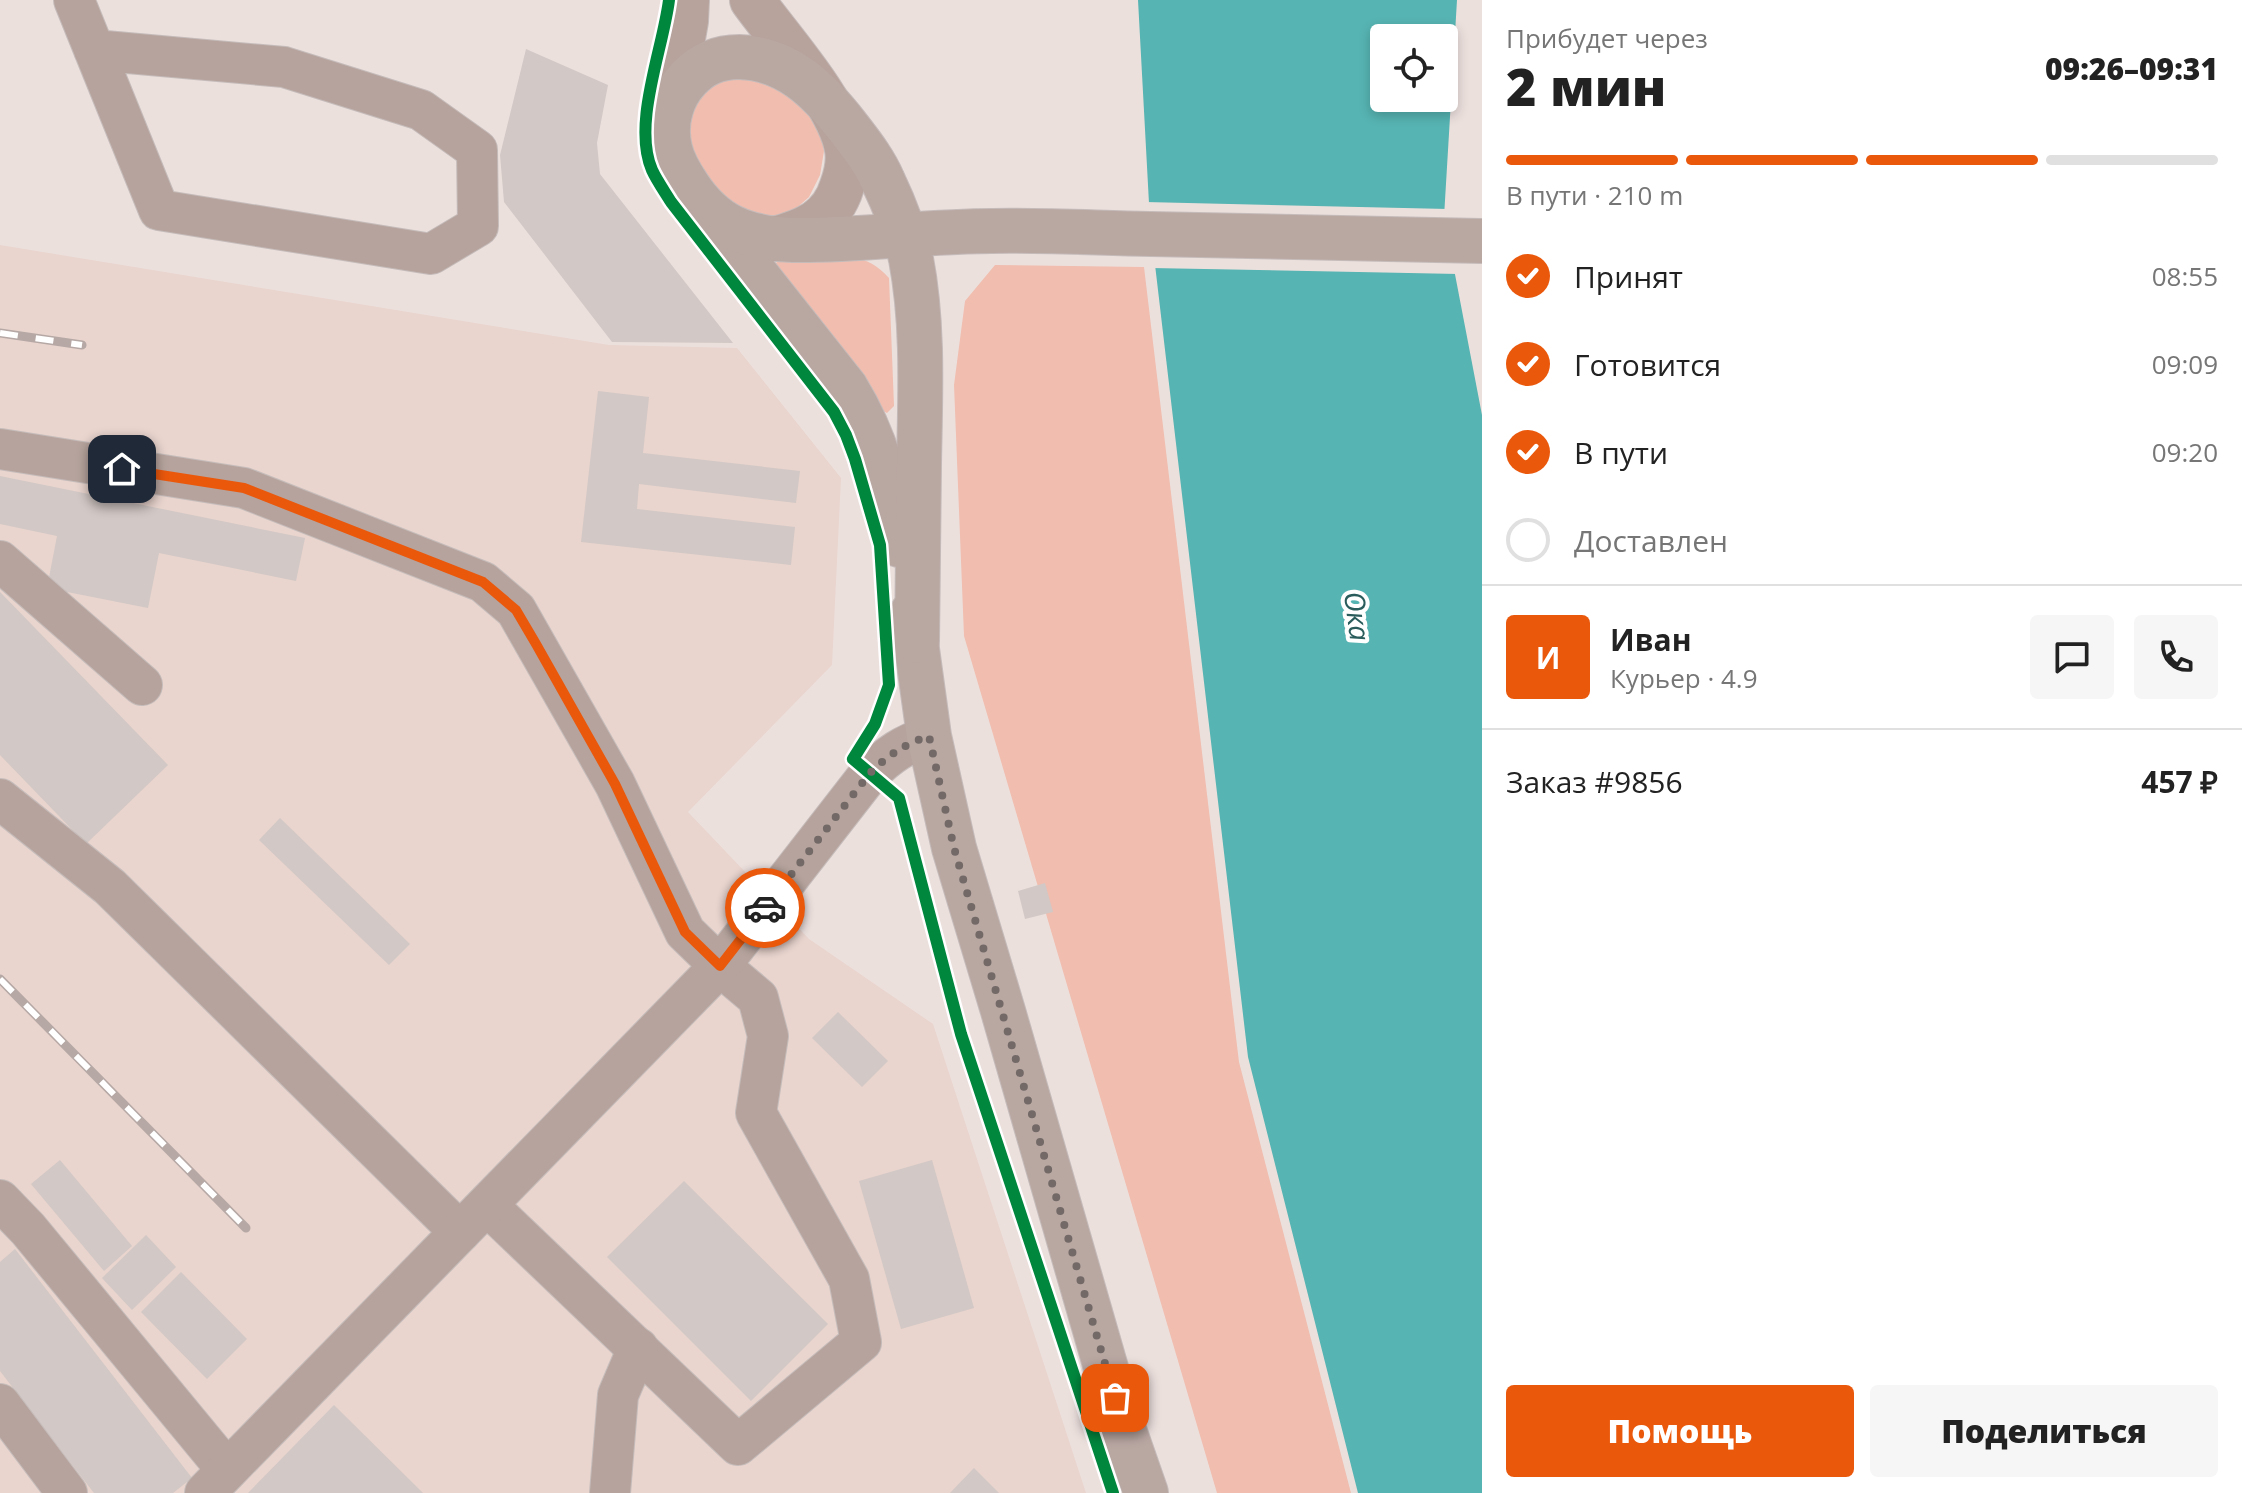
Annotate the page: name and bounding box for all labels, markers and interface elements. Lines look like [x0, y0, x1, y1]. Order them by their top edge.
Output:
text: Прибудет через [1506, 20, 1708, 56]
map controls [1370, 24, 1458, 112]
button: locate [1370, 24, 1458, 112]
text: 09:26–09:31 [2045, 48, 2218, 89]
text: 2 мин [1506, 50, 1666, 121]
text: В пути · 210 m [1506, 177, 1683, 213]
icon: check [1506, 254, 1550, 298]
text: Принят [1574, 256, 1683, 297]
text: 08:55 [2152, 258, 2218, 294]
icon: check [1506, 342, 1550, 386]
text: Готовится [1574, 344, 1721, 385]
text: 09:09 [2152, 346, 2218, 382]
icon: check [1506, 430, 1550, 474]
text: В пути [1574, 432, 1668, 473]
text: 09:20 [2152, 434, 2218, 470]
pin [88, 435, 156, 503]
icon: home [100, 447, 144, 491]
text: Доставлен [1574, 520, 1728, 561]
water label: Ока [1336, 589, 1380, 643]
button: chat [2030, 615, 2114, 699]
button: phone [2134, 615, 2218, 699]
text: Иван [1610, 619, 1692, 660]
text: И [1536, 637, 1560, 678]
text: Курьер · 4.9 [1610, 660, 1758, 696]
text: Заказ #9856 [1506, 761, 1683, 802]
text: 457 ₽ [2141, 761, 2218, 802]
courier [725, 868, 805, 948]
icon: car [743, 886, 787, 930]
pin [1081, 1364, 1149, 1432]
icon: bag [1093, 1376, 1137, 1420]
button: Помощь [1506, 1385, 1854, 1477]
button: Поделиться [1870, 1385, 2218, 1477]

